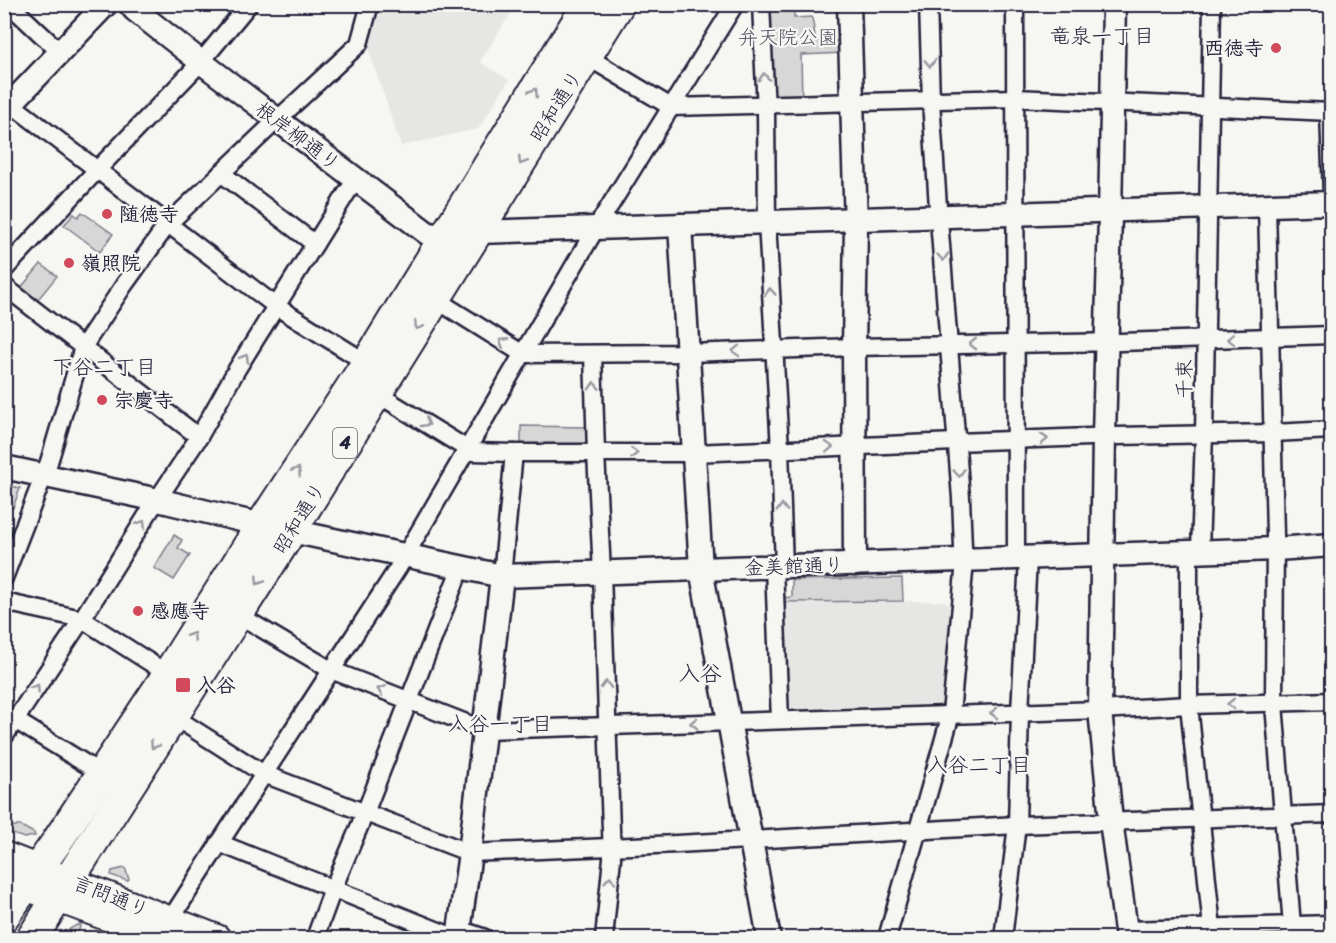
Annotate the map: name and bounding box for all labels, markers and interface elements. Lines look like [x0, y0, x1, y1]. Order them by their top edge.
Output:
district label: 竜泉一丁目 [1050, 17, 1155, 55]
park label: 弁天院公園 [738, 20, 838, 55]
place label: 西徳寺 [1204, 31, 1264, 66]
marker: 西徳寺 [1269, 41, 1283, 55]
one-way arrow [924, 58, 936, 67]
street label: 昭和通り [520, 63, 592, 149]
one-way arrow [758, 72, 771, 81]
one-way arrow [526, 88, 538, 98]
street label: 根岸柳通り [247, 92, 348, 180]
one-way arrow [517, 155, 529, 165]
place label: 随徳寺 [119, 197, 179, 232]
marker: 随徳寺 [100, 207, 114, 221]
place label: 嶺照院 [81, 246, 141, 281]
one-way arrow [936, 253, 949, 262]
marker: 嶺照院 [62, 256, 76, 270]
one-way arrow [764, 288, 777, 297]
one-way arrow [414, 319, 425, 330]
one-way arrow [1227, 332, 1236, 345]
one-way arrow [499, 337, 509, 349]
one-way arrow [969, 338, 978, 351]
one-way arrow [732, 345, 741, 358]
district label: 下谷二丁目 [52, 348, 157, 386]
one-way arrow [237, 354, 249, 364]
street label: 千束 [1167, 359, 1202, 399]
one-way arrow [588, 381, 600, 390]
place label: 宗慶寺 [114, 383, 174, 418]
marker: 宗慶寺 [95, 393, 109, 407]
one-way arrow [420, 416, 430, 428]
road number: 4 [333, 428, 357, 458]
one-way arrow [1040, 433, 1049, 446]
one-way arrow [824, 441, 833, 453]
one-way arrow [629, 447, 638, 459]
one-way arrow [290, 467, 301, 478]
one-way arrow [952, 468, 965, 477]
street label: 昭和通り [263, 475, 335, 561]
one-way arrow [776, 504, 788, 513]
one-way arrow [134, 519, 145, 530]
street label: 金美館通り [743, 547, 845, 586]
one-way arrow [255, 574, 266, 585]
place label: 感應寺 [150, 594, 210, 629]
marker: 感應寺 [131, 604, 145, 618]
one-way arrow [185, 632, 197, 642]
district label: 入谷 [678, 654, 722, 693]
place label: 入谷 [196, 668, 236, 703]
marker: 入谷 [174, 676, 192, 694]
one-way arrow [600, 681, 612, 690]
one-way arrow [29, 684, 41, 694]
one-way arrow [376, 684, 387, 697]
one-way arrow [1227, 698, 1236, 710]
district label: 入谷一丁目 [448, 705, 553, 743]
one-way arrow [990, 707, 999, 719]
one-way arrow [690, 716, 699, 729]
one-way arrow [150, 739, 162, 749]
district label: 入谷二丁目 [927, 746, 1032, 784]
street label: 言問通り [67, 865, 154, 928]
one-way arrow [603, 876, 616, 885]

